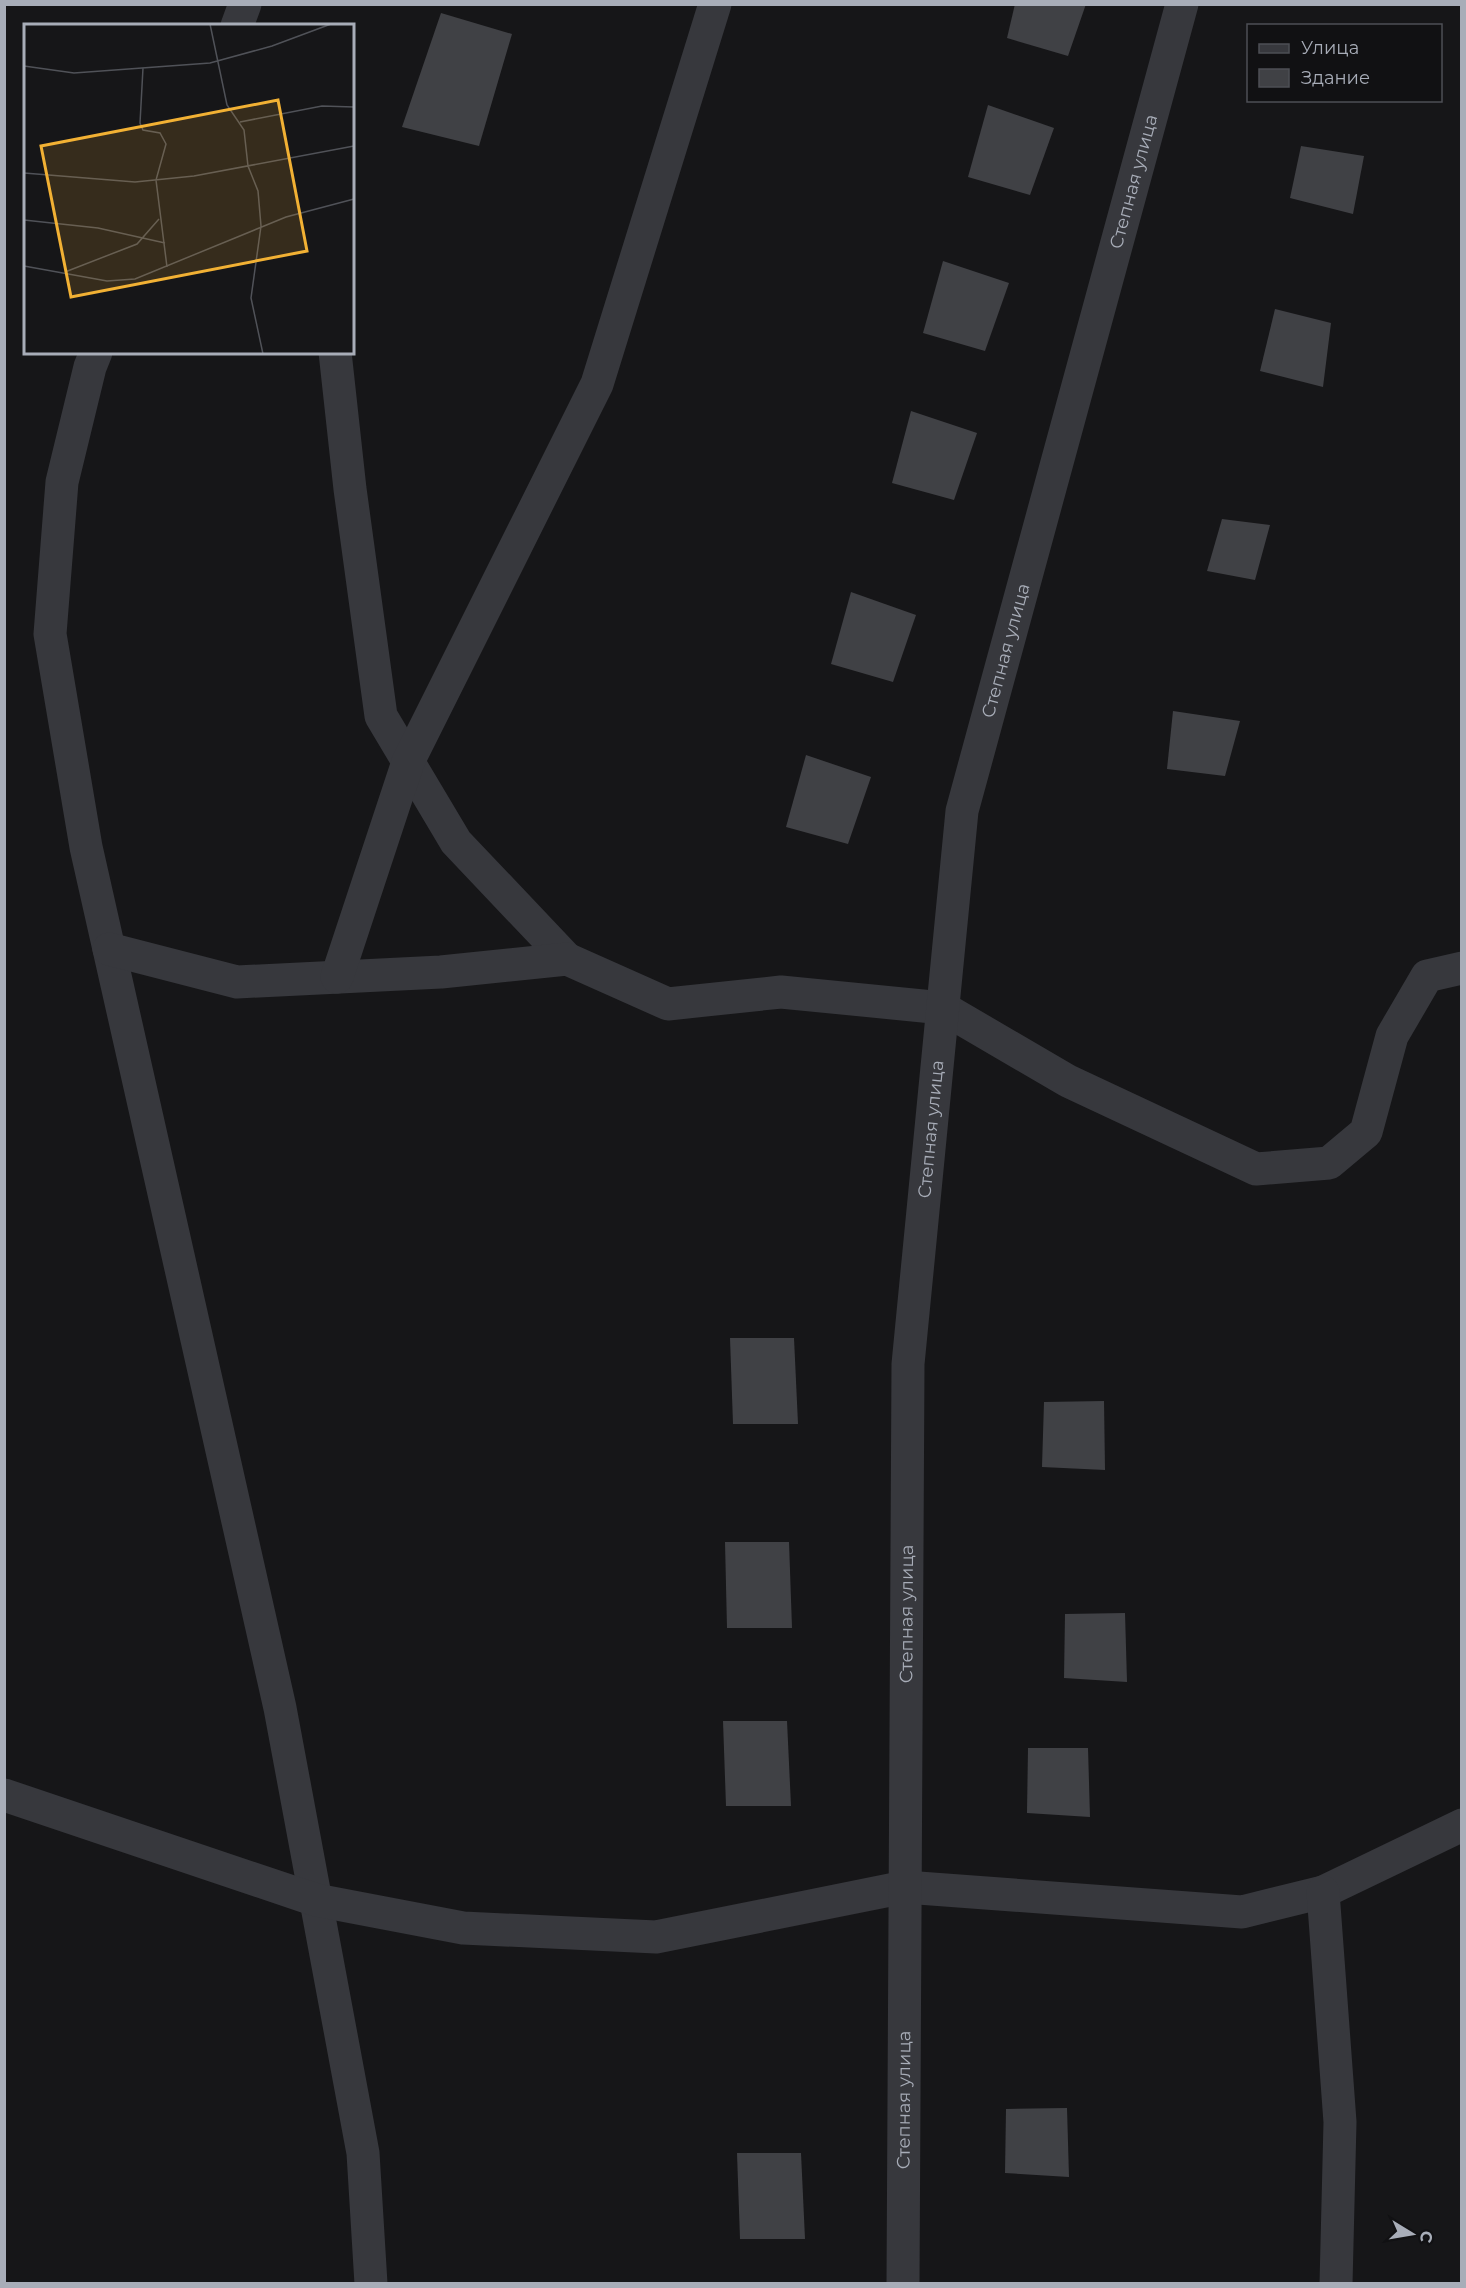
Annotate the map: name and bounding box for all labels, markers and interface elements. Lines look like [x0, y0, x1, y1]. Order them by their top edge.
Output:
inset map [24, 24, 354, 354]
legend [1247, 24, 1442, 102]
text: Улица [1301, 37, 1359, 59]
text: Здание [1301, 67, 1370, 89]
street label: Степная улица [1105, 112, 1162, 251]
street label: Степная улица [977, 581, 1035, 720]
street label: Степная улица [913, 1059, 949, 1199]
street label: Степная улица [895, 1545, 918, 1683]
street label: Степная улица [893, 2031, 915, 2169]
north arrow [1382, 2204, 1442, 2264]
text: С [1416, 2229, 1437, 2245]

